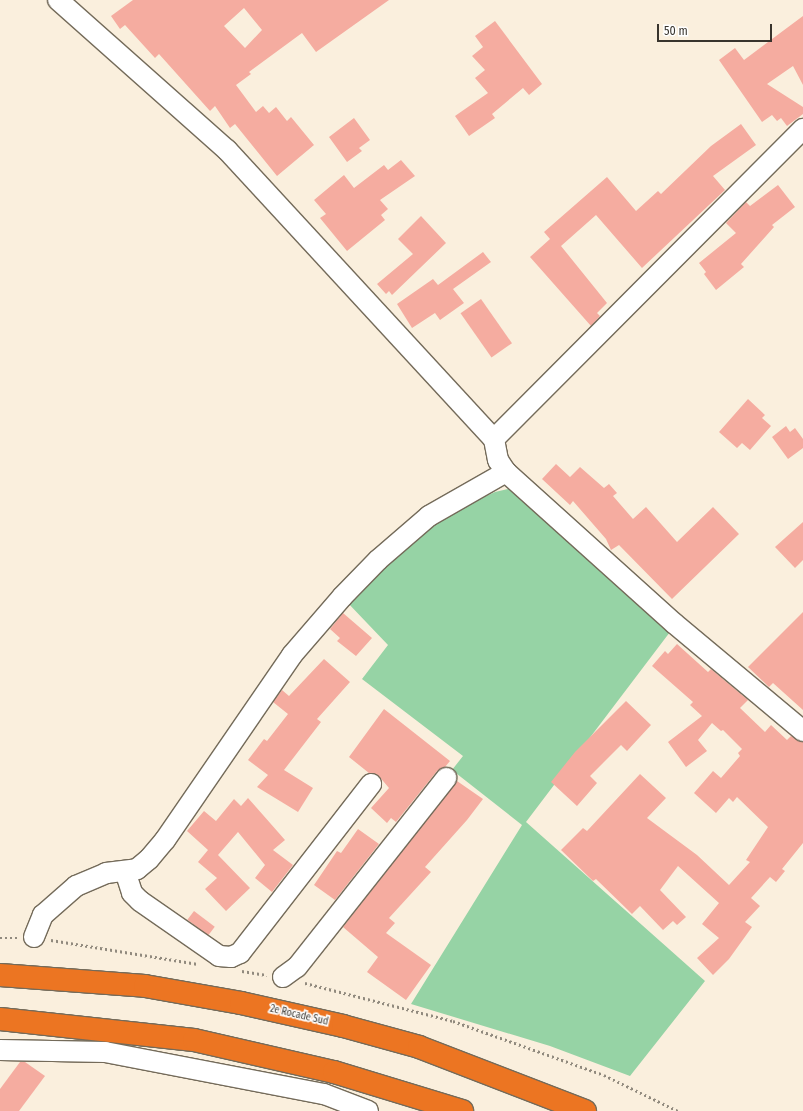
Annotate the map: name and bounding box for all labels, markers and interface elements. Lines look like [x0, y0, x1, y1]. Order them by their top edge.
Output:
scale bar [659, 16, 774, 42]
text: 50 m [664, 24, 688, 38]
street label: 2e Rocade Sud [269, 1003, 329, 1029]

